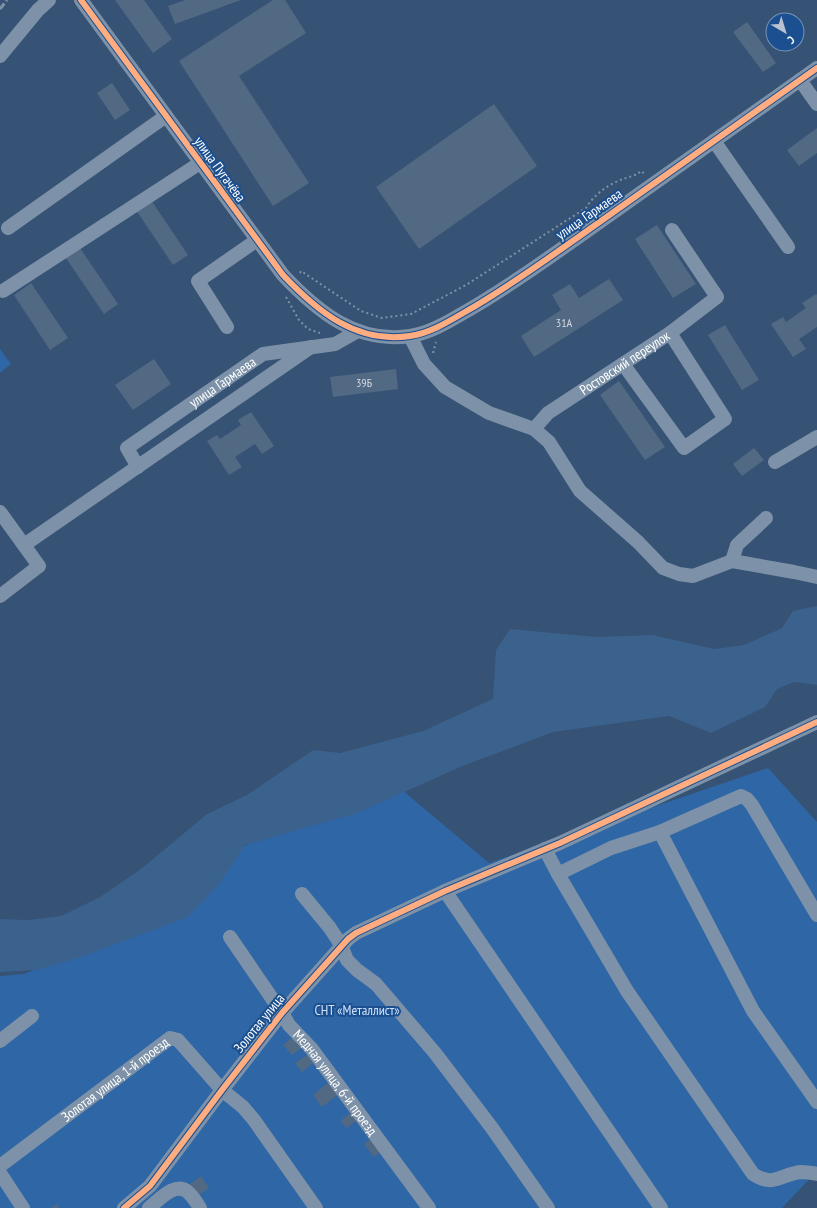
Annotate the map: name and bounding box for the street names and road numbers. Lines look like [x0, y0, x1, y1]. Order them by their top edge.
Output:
street label: улица Пугачёва [190, 133, 250, 205]
street label: улица Гармаева [552, 185, 626, 243]
street label: Ростовский переулок [576, 326, 674, 399]
street label: улица Гармаева [186, 353, 259, 411]
street label: Золотая улица [230, 990, 288, 1056]
street label: Медная улица, 6-й проезд [289, 1026, 381, 1139]
street label: Золотая улица, 1-й проезд [58, 1033, 172, 1126]

